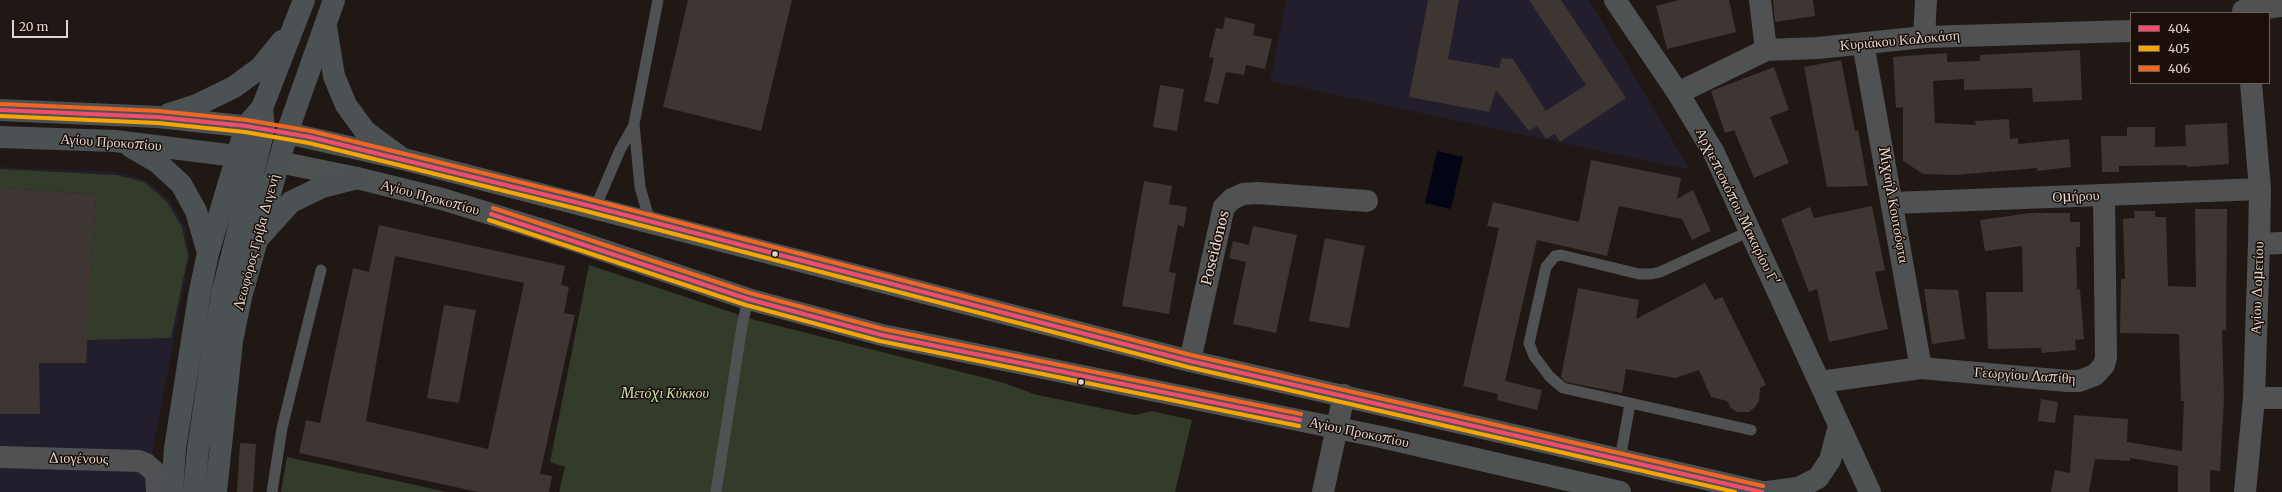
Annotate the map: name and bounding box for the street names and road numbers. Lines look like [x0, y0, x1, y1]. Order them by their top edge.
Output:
street label: Κυριάκου Κολοκάση [1839, 27, 1961, 55]
street label: Αρχιεπισκόπου Μακαρίου Γ' [1692, 126, 1782, 288]
street label: Αγίου Προκοπίου [60, 131, 162, 155]
street label: Μιχαήλ Κουτσόφτα [1875, 146, 1911, 264]
street label: Λεωφόρος Γρίβα Διγενή [231, 172, 283, 312]
street label: Αγίου Προκοπίου [379, 177, 481, 219]
street label: Ομήρου [2052, 188, 2100, 206]
street label: Poseidonos [1199, 209, 1233, 287]
street label: Αγίου Δομετίου [2248, 241, 2268, 335]
street label: Γεωργίου Λαπίθη [1974, 364, 2076, 388]
street label: Αγίου Προκοπίου [1308, 414, 1410, 452]
street label: Διογένους [48, 450, 108, 468]

